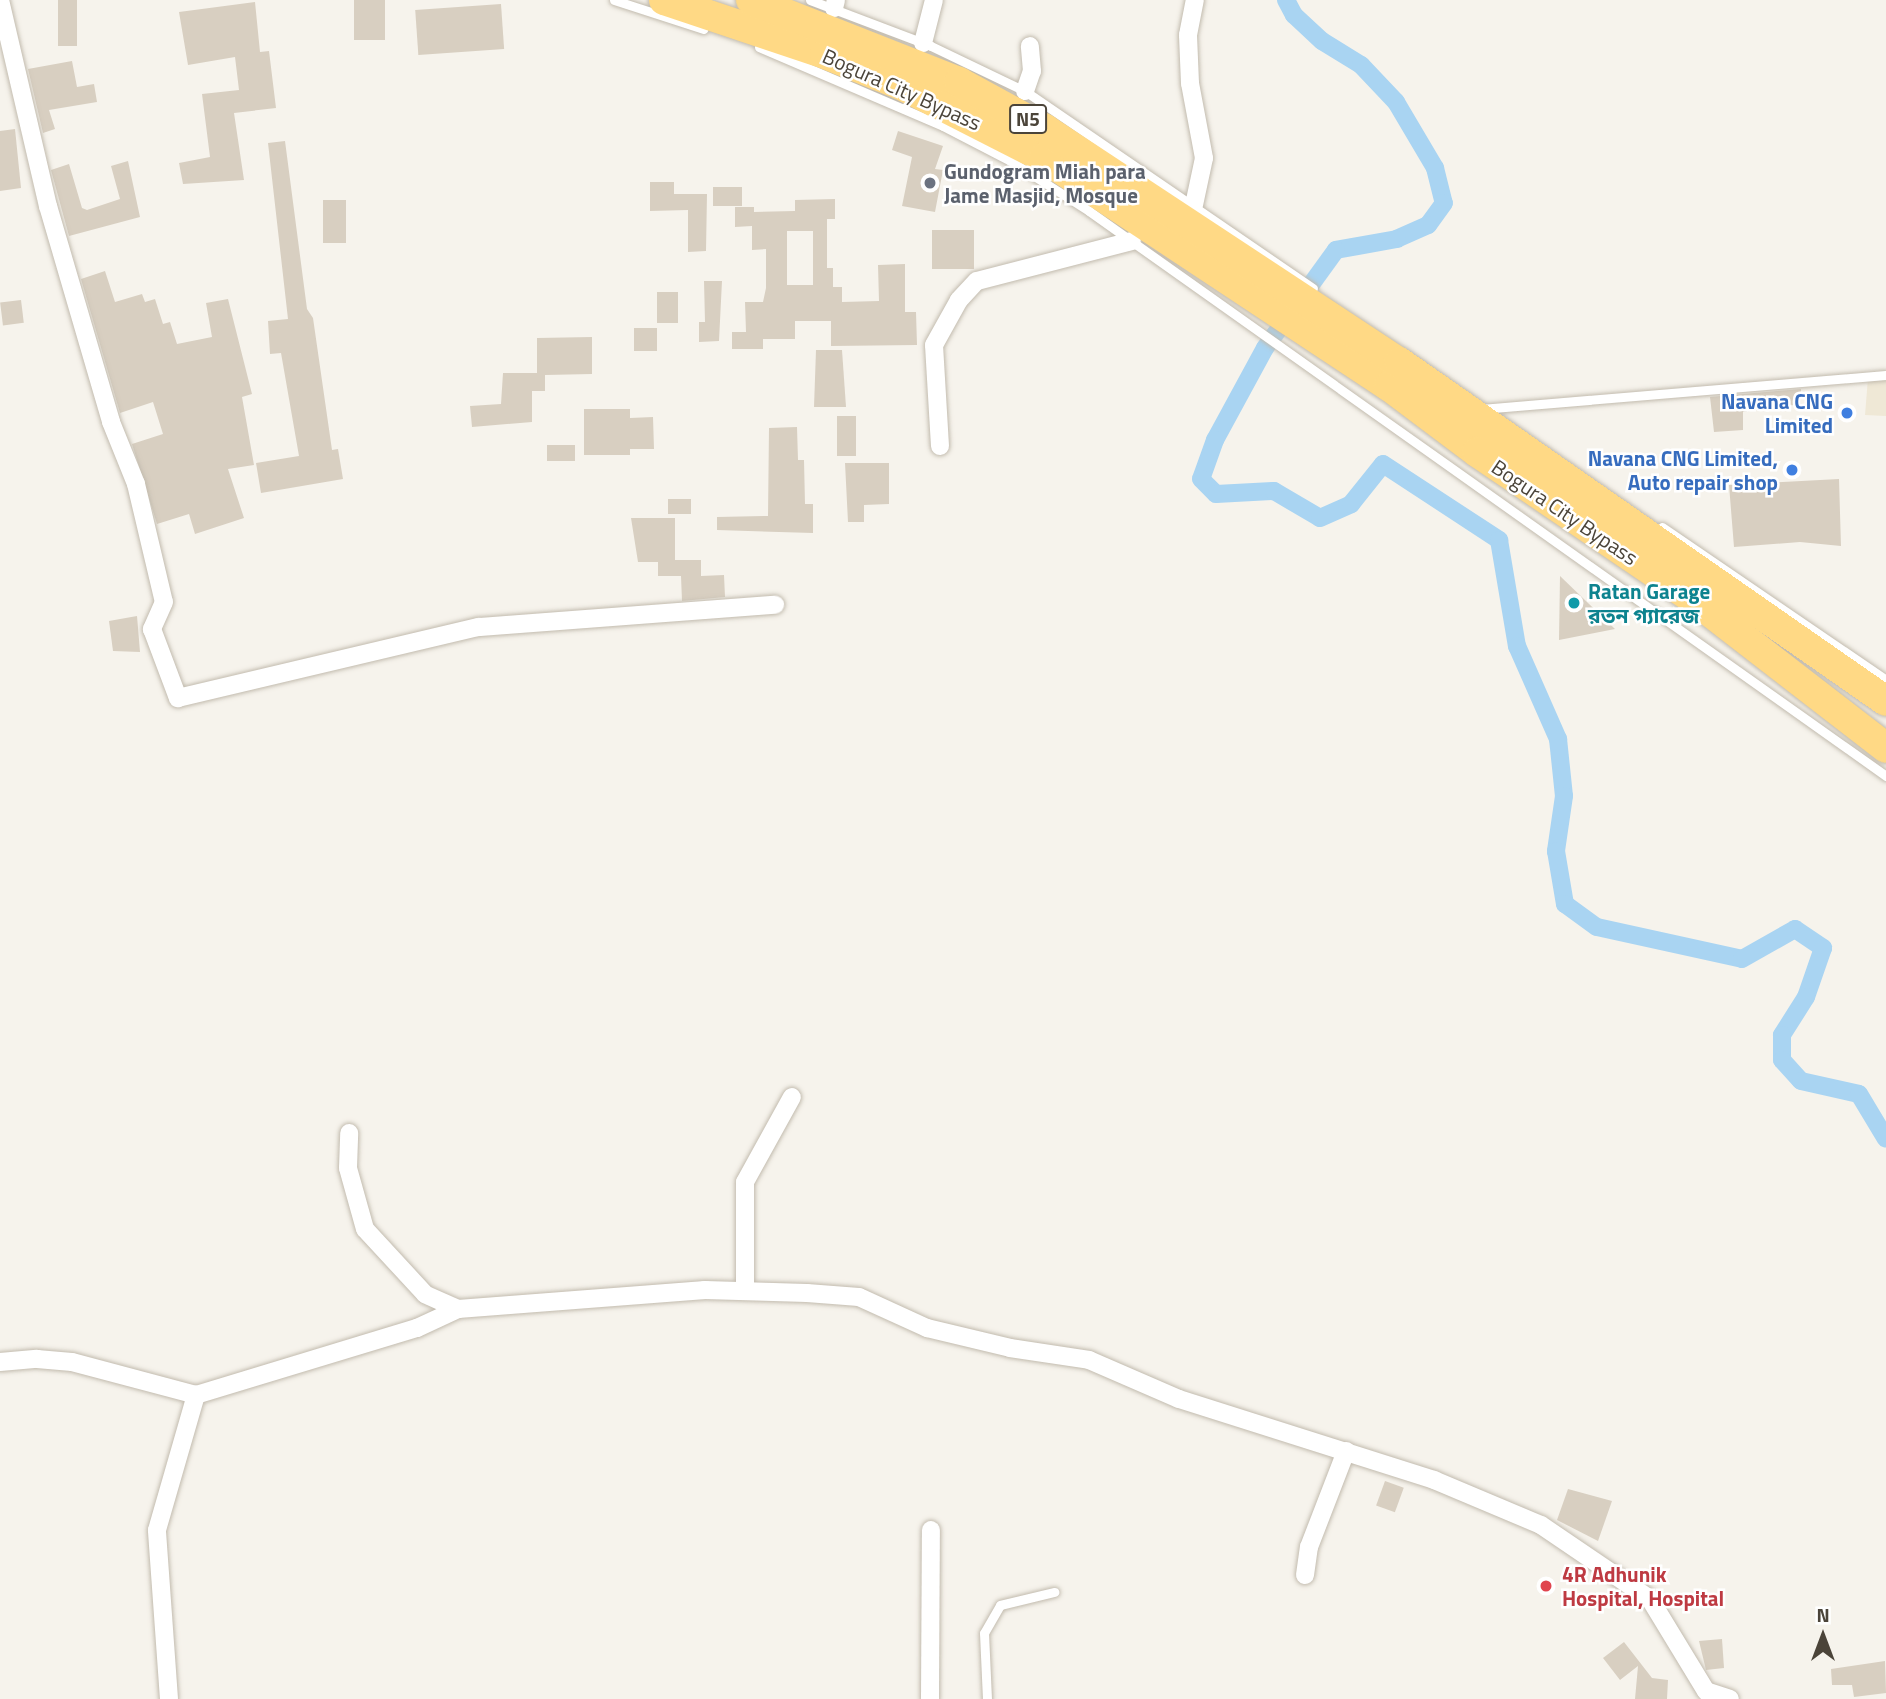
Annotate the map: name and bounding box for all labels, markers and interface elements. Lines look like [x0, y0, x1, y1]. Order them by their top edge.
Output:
street label: Bogura City Bypass [819, 43, 985, 135]
road number: N5 [1009, 104, 1047, 134]
place label: Gundogram Miah para Jame Masjid, Mosque [944, 158, 1146, 208]
marker: Gundogram Miah para Jame Masjid, Mosque [922, 175, 938, 191]
place label: Navana CNG Limited [1721, 388, 1833, 438]
marker: Navana CNG Limited [1839, 405, 1855, 421]
place label: Navana CNG Limited, Auto repair shop [1588, 445, 1778, 495]
street label: Bogura City Bypass [1487, 454, 1643, 570]
marker: Navana CNG Limited, Auto repair shop [1784, 462, 1800, 478]
place label: Ratan Garage রতন গ্যারেজ [1588, 578, 1710, 628]
marker: Ratan Garage রতন গ্যারেজ [1566, 595, 1582, 611]
place label: 4R Adhunik Hospital, Hospital [1562, 1561, 1724, 1611]
marker: 4R Adhunik Hospital, Hospital [1536, 1576, 1556, 1596]
text: N [1816, 1600, 1830, 1629]
north arrow [1788, 1601, 1858, 1671]

